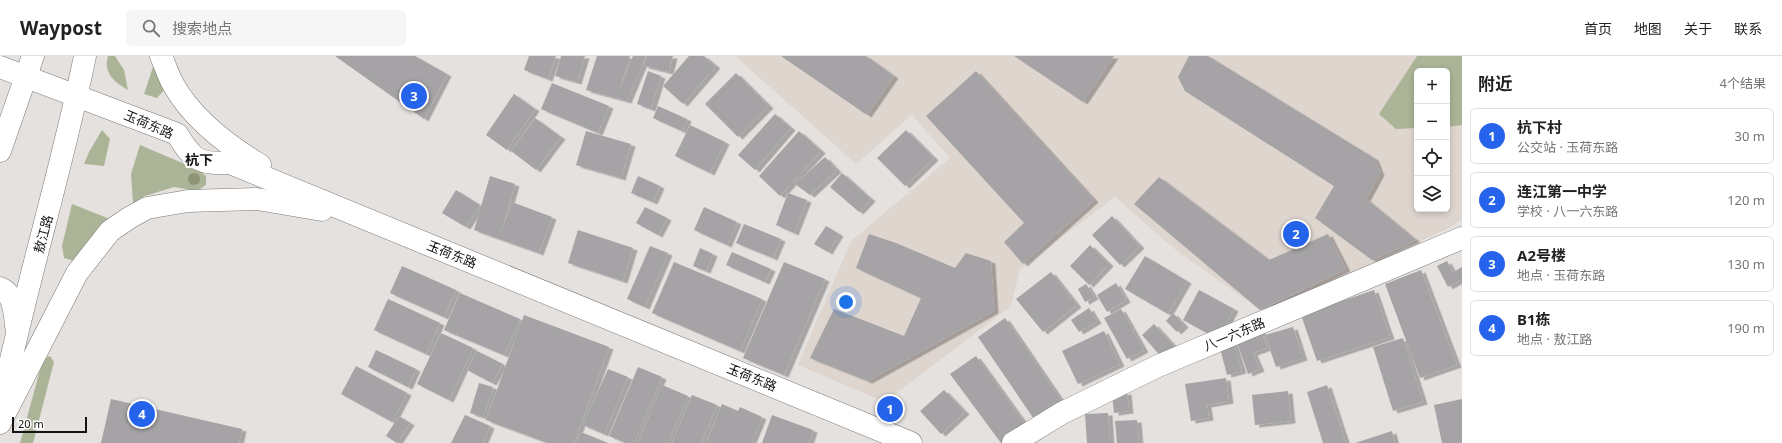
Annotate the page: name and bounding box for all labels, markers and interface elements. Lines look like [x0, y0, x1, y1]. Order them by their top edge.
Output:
search box [126, 10, 406, 46]
text: Waypost [20, 15, 102, 41]
icon: search [140, 17, 162, 39]
text: 搜索地点 [172, 18, 232, 38]
text: 首页 [1584, 19, 1612, 38]
text: 地图 [1634, 19, 1662, 38]
text: 关于 [1684, 19, 1712, 38]
text: 联系 [1734, 19, 1762, 38]
map controls [1414, 68, 1450, 212]
button: + [1414, 68, 1450, 104]
text: 附近 [1478, 72, 1512, 95]
text: 4个结果 [1720, 74, 1766, 92]
pin: 3 [401, 81, 427, 111]
button: − [1414, 104, 1450, 140]
street label: 玉荷东路 [122, 106, 176, 142]
text: 杭下村 [1517, 117, 1562, 137]
text: 1 [1488, 127, 1496, 145]
text: 30 m [1735, 127, 1765, 145]
text: 公交站 · 玉荷东路 [1517, 138, 1618, 156]
button: locate [1414, 140, 1450, 176]
district label: 杭下 [185, 150, 213, 169]
button: layers [1414, 176, 1450, 212]
text: 连江第一中学 [1517, 181, 1607, 201]
text: 2 [1488, 191, 1496, 209]
text: 120 m [1727, 191, 1765, 209]
text: 学校 · 八一六东路 [1517, 202, 1618, 220]
street label: 敖江路 [29, 213, 57, 255]
pin: 2 [1283, 219, 1309, 249]
street label: 玉荷东路 [425, 236, 479, 272]
text: A2号楼 [1517, 245, 1566, 265]
text: 3 [1488, 255, 1496, 273]
text: 130 m [1727, 255, 1765, 273]
text: 地点 · 玉荷东路 [1517, 266, 1605, 284]
your location [836, 292, 856, 312]
text: B1栋 [1517, 309, 1551, 329]
street label: 八一六东路 [1201, 313, 1267, 355]
text: 4 [1488, 319, 1496, 337]
text: 190 m [1727, 319, 1765, 337]
text: 地点 · 敖江路 [1517, 330, 1592, 348]
street label: 玉荷东路 [725, 359, 779, 395]
pin: 1 [877, 394, 903, 424]
pin: 4 [129, 399, 155, 429]
scale bar [12, 415, 87, 434]
text: 20 m [18, 416, 44, 431]

